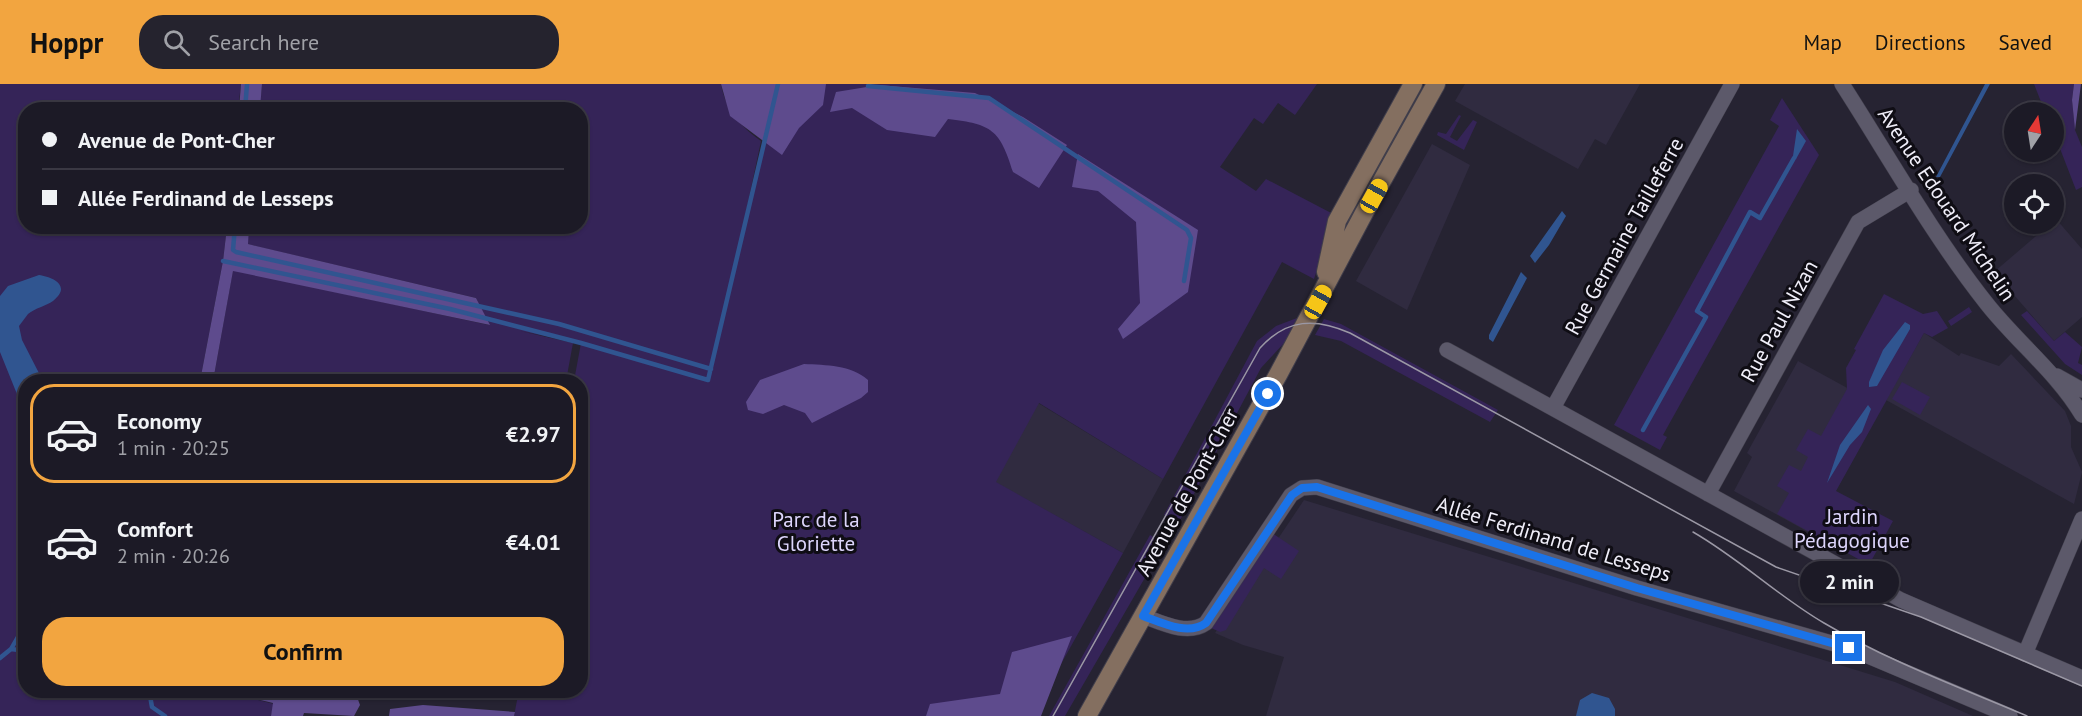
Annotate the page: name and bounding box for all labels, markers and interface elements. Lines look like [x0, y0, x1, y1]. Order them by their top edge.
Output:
search box [139, 15, 559, 69]
text: Hoppr [30, 24, 103, 61]
icon: search [160, 26, 193, 59]
text: Search here [208, 28, 319, 56]
text: Map [1803, 29, 1842, 56]
text: Directions [1875, 29, 1966, 56]
text: Saved [1999, 29, 2052, 56]
street label: Avenue Edouard Michelin [1872, 102, 2022, 306]
north arrow [2004, 102, 2064, 162]
map controls [2004, 102, 2064, 234]
text: Avenue de Pont-Cher [78, 126, 275, 154]
street label: Rue Germaine Tailleferre [1559, 133, 1689, 339]
button: locate [2004, 174, 2064, 234]
car [1357, 176, 1391, 216]
text: Allée Ferdinand de Lesseps [78, 184, 333, 212]
street label: Rue Paul Nizan [1734, 255, 1824, 387]
car [1301, 282, 1335, 322]
route start [1254, 380, 1281, 407]
street label: Avenue de Pont-Cher [1130, 403, 1244, 581]
icon: car [45, 407, 99, 461]
text: Economy [117, 407, 201, 435]
text: €2.97 [506, 420, 561, 448]
text: 1 min · 20:25 [117, 435, 230, 461]
street label: Allée Ferdinand de Lesseps [1434, 490, 1674, 588]
park label: Jardin Pédagogique [1794, 503, 1910, 554]
park label: Parc de la Gloriette [772, 506, 860, 557]
icon: car [45, 515, 99, 569]
text: Comfort [117, 515, 193, 543]
text: €4.01 [506, 528, 561, 556]
text: 2 min · 20:26 [117, 543, 230, 569]
callout: 2 min [1800, 561, 1898, 603]
text: 2 min [1825, 569, 1874, 595]
button: Confirm [42, 617, 564, 686]
route end [1835, 634, 1862, 661]

